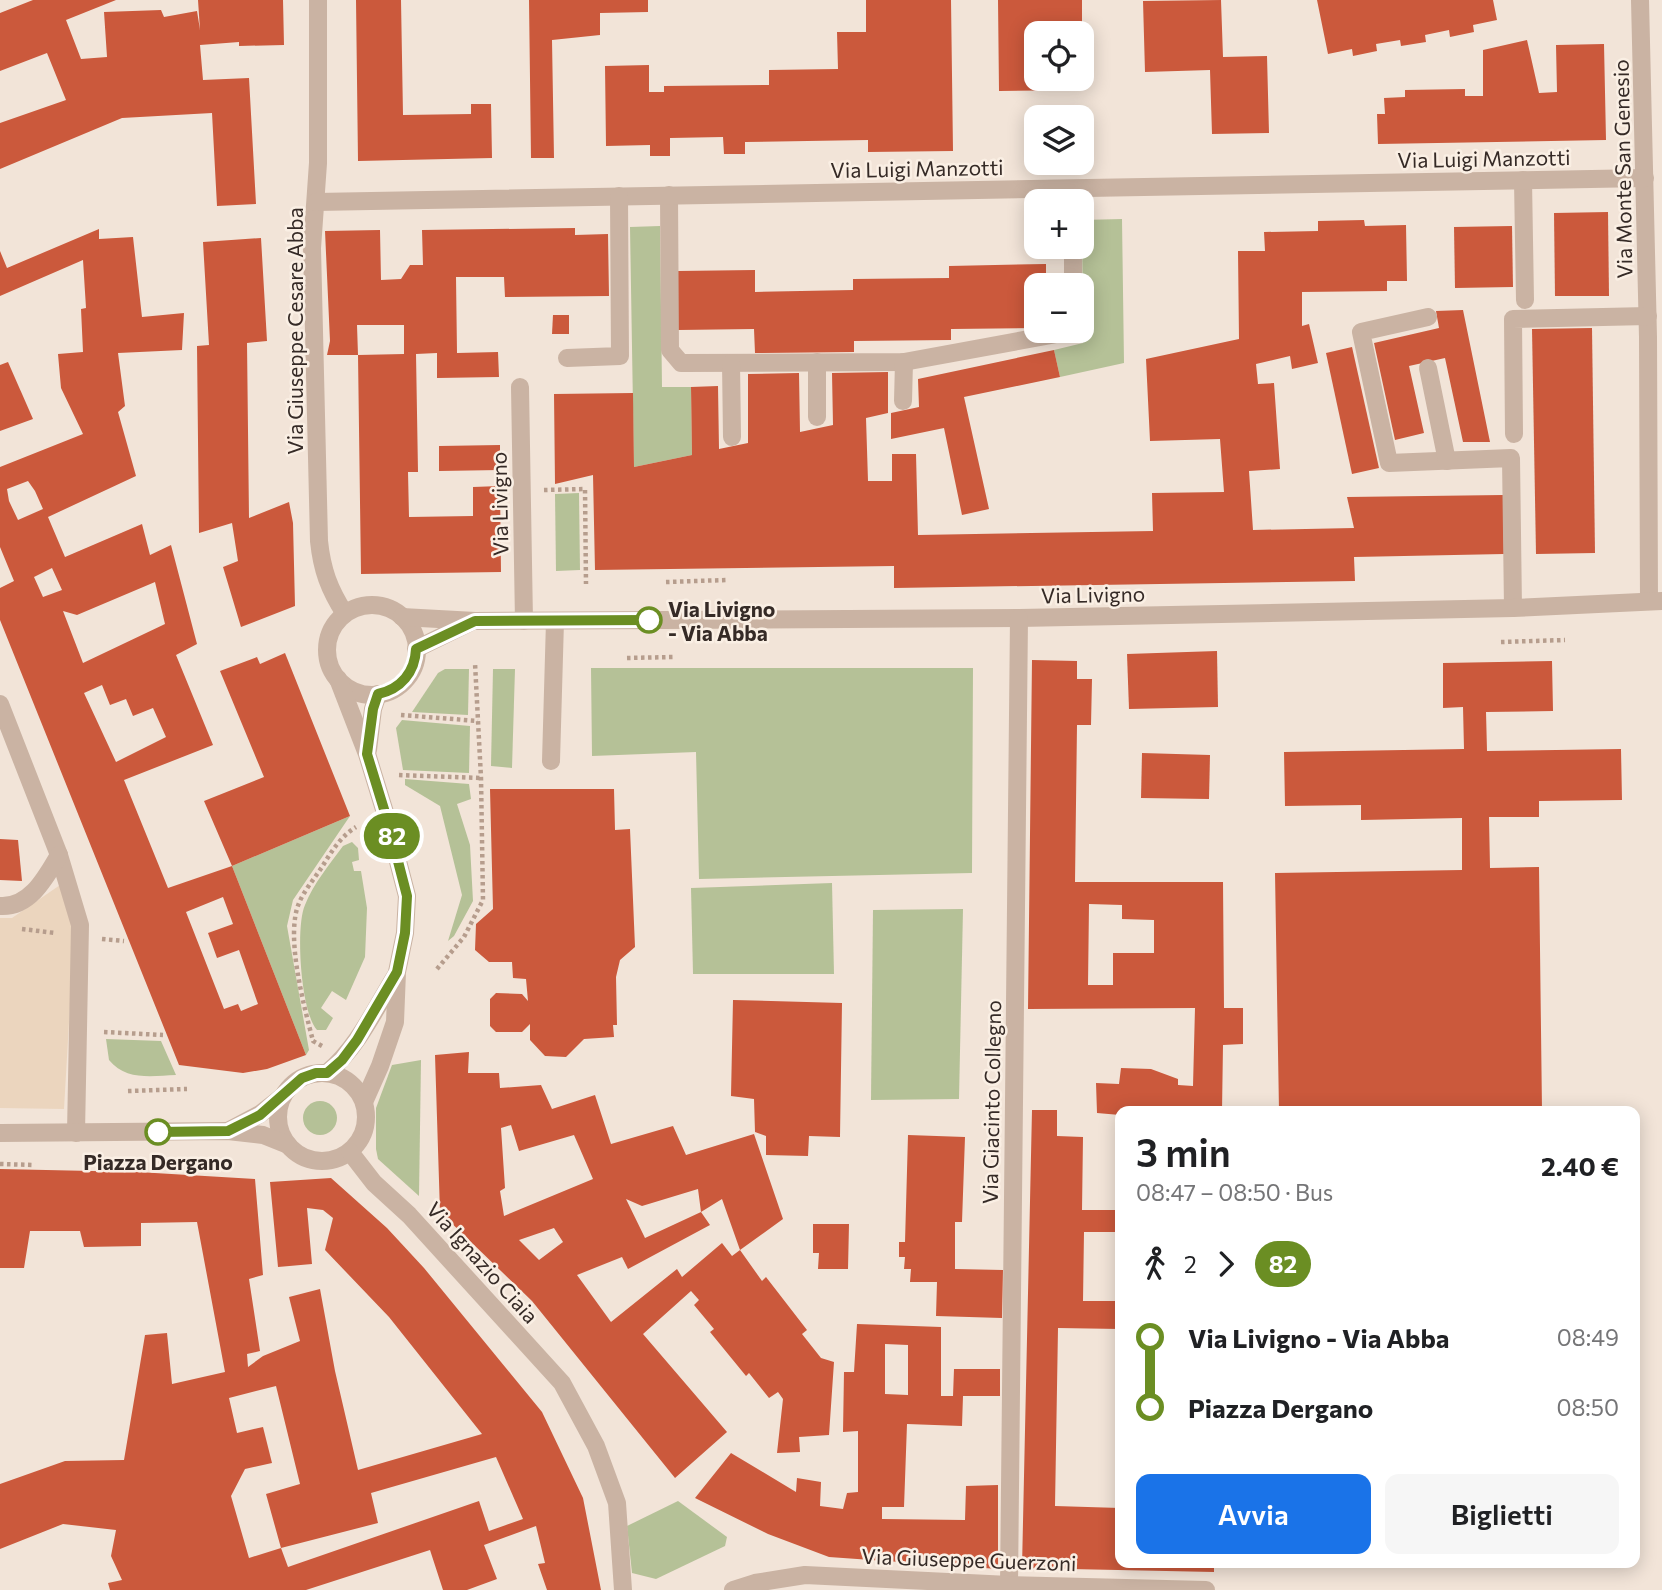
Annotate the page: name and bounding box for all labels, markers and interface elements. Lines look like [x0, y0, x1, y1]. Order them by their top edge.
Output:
map controls [1024, 21, 1094, 343]
button: locate [1024, 21, 1094, 91]
street label: Via Monte San Genesio [1608, 59, 1636, 279]
button: layers [1024, 105, 1094, 175]
street label: Via Luigi Manzotti [1397, 144, 1571, 172]
street label: Via Luigi Manzotti [830, 154, 1004, 182]
button: + [1024, 189, 1094, 259]
street label: Via Giuseppe Cesare Abba [282, 207, 307, 455]
button: − [1024, 273, 1094, 343]
street label: Via Livigno [486, 452, 512, 556]
street label: Via Livigno [1041, 581, 1145, 607]
place label: Via Livigno - Via Abba [668, 596, 775, 645]
marker: Via Livigno - Via Abba [636, 607, 662, 633]
line badge: 82 [360, 813, 424, 859]
text: 82 [378, 821, 406, 850]
street label: Via Giacinto Collegno [977, 1000, 1005, 1204]
marker: Piazza Dergano [145, 1119, 171, 1145]
text: 3 min [1136, 1128, 1231, 1175]
place label: Piazza Dergano [83, 1149, 233, 1174]
text: 2.40 € [1541, 1150, 1619, 1181]
text: 08:47 – 08:50 · Bus [1136, 1178, 1333, 1206]
street label: Via Ignazio Ciaia [422, 1196, 544, 1328]
icon: walk [1136, 1245, 1174, 1283]
icon: forward [1207, 1245, 1245, 1283]
text: 82 [1269, 1249, 1297, 1278]
text: 2 [1184, 1250, 1197, 1278]
text: Via Livigno - Via Abba [1188, 1322, 1449, 1353]
text: 08:49 [1557, 1323, 1619, 1351]
text: Piazza Dergano [1188, 1392, 1373, 1423]
text: 08:50 [1556, 1393, 1619, 1421]
button: Avvia [1136, 1474, 1371, 1554]
button: Biglietti [1385, 1474, 1619, 1554]
street label: Via Giuseppe Guerzoni [861, 1543, 1077, 1575]

